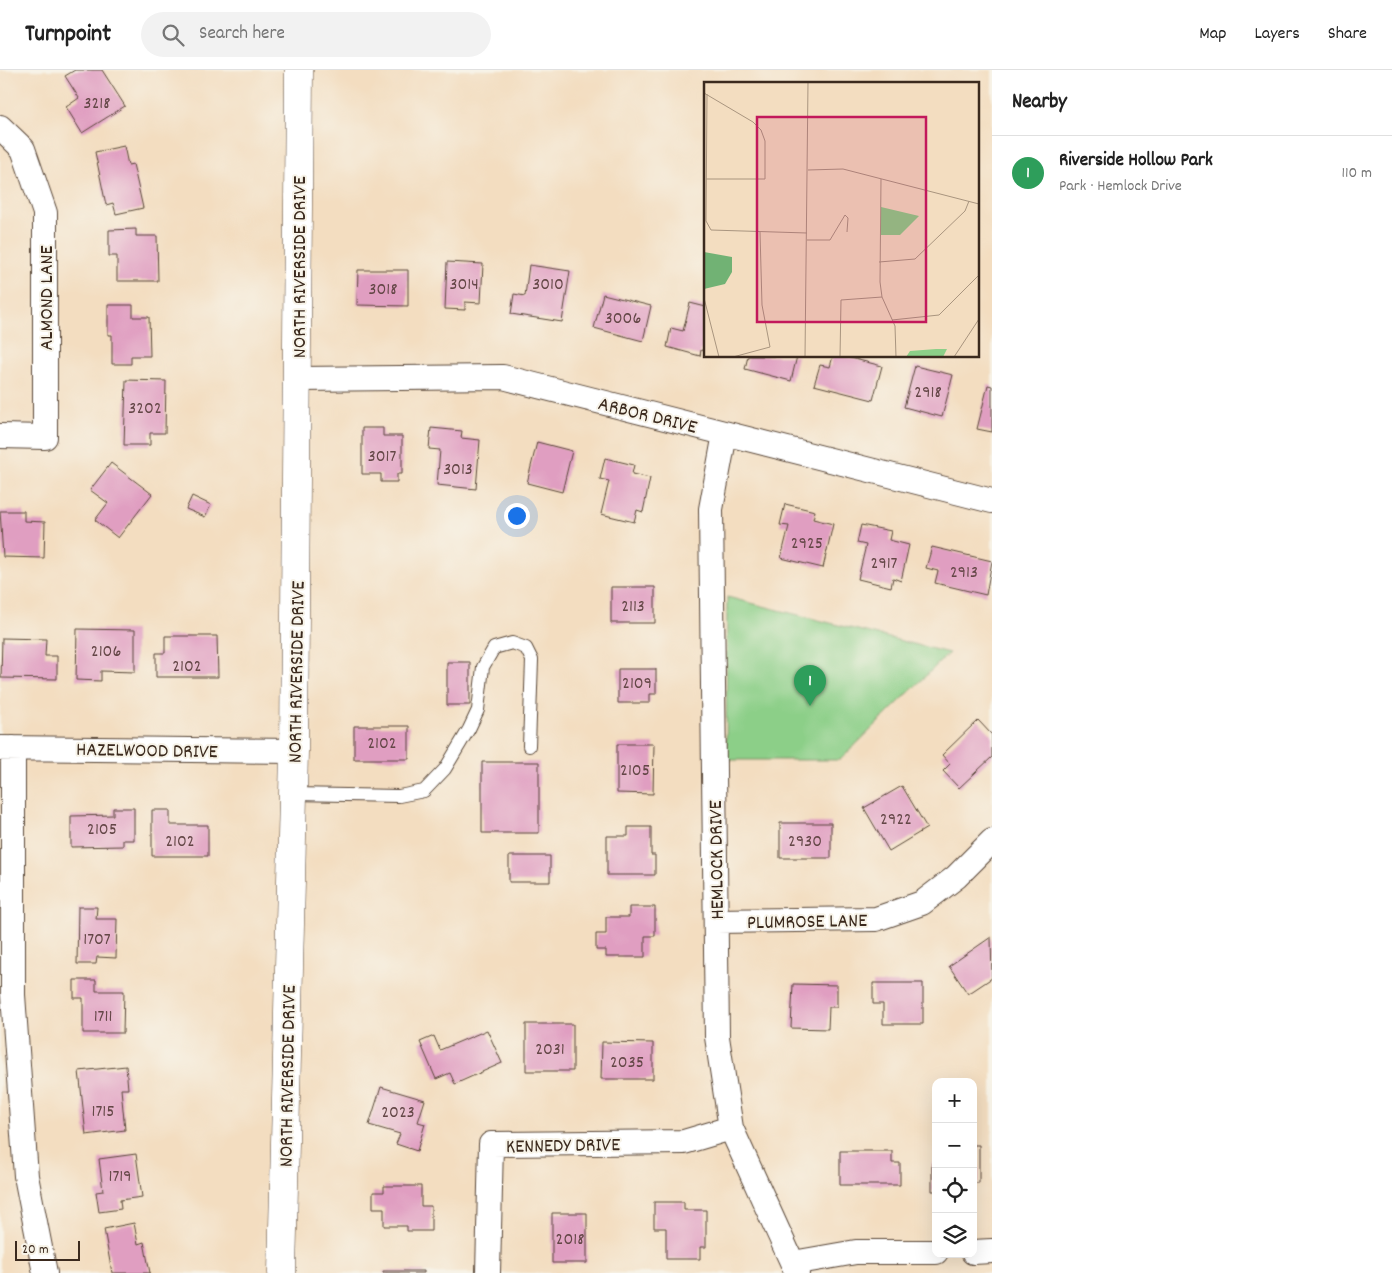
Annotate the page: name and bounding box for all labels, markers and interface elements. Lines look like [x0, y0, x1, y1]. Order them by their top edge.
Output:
search box [141, 12, 491, 57]
text: Turnpoint [25, 18, 111, 52]
icon: search [159, 21, 187, 49]
text: Search here [199, 21, 285, 48]
text: Map [1199, 22, 1226, 47]
text: Layers [1254, 22, 1300, 47]
text: Share [1328, 22, 1367, 47]
inset map [704, 82, 979, 358]
text: Nearby [1012, 88, 1067, 118]
house number: 3218 [83, 92, 111, 117]
text: Riverside Hollow Park [1059, 148, 1213, 175]
text: 1 [1026, 162, 1030, 185]
text: 110 m [1342, 162, 1372, 185]
text: Park · Hemlock Drive [1059, 175, 1182, 198]
street label: NORTH RIVERSIDE DRIVE [287, 176, 315, 358]
street label: ALMOND LANE [34, 245, 62, 351]
house number: 3014 [449, 273, 479, 298]
house number: 3010 [532, 273, 564, 298]
house number: 3018 [369, 278, 397, 303]
house number: 3006 [605, 307, 641, 332]
house number: 2918 [914, 381, 942, 406]
street label: ARBOR DRIVE [595, 391, 700, 443]
house number: 3202 [128, 397, 162, 422]
house number: 3017 [368, 445, 396, 470]
house number: 3013 [443, 458, 473, 483]
your location [504, 503, 530, 529]
house number: 2925 [791, 532, 823, 557]
house number: 2917 [871, 552, 898, 577]
house number: 2913 [950, 561, 978, 586]
street label: NORTH RIVERSIDE DRIVE [282, 581, 314, 763]
house number: 2113 [621, 595, 645, 620]
house number: 2106 [91, 640, 121, 665]
house number: 2102 [172, 655, 202, 680]
pin: 1 [794, 665, 826, 706]
house number: 2109 [622, 672, 652, 697]
house number: 2102 [367, 732, 397, 757]
street label: HAZELWOOD DRIVE [76, 737, 218, 767]
house number: 2105 [620, 759, 650, 784]
street label: HEMLOCK DRIVE [703, 800, 733, 920]
house number: 2922 [880, 808, 912, 833]
house number: 2105 [87, 818, 117, 843]
house number: 2102 [165, 830, 195, 855]
house number: 2930 [788, 830, 822, 855]
street label: PLUMROSE LANE [747, 908, 867, 938]
house number: 1707 [83, 928, 111, 953]
street label: NORTH RIVERSIDE DRIVE [273, 985, 305, 1167]
house number: 1711 [94, 1005, 112, 1030]
house number: 2031 [535, 1038, 565, 1063]
house number: 2035 [610, 1051, 644, 1076]
map controls [932, 1078, 977, 1258]
button: + [932, 1078, 977, 1123]
house number: 1715 [91, 1100, 115, 1125]
house number: 2023 [381, 1101, 415, 1126]
button: − [932, 1123, 977, 1168]
street label: KENNEDY DRIVE [506, 1132, 620, 1162]
house number: 1719 [108, 1165, 132, 1190]
button: locate [932, 1168, 977, 1213]
button: layers [932, 1213, 977, 1258]
house number: 2018 [556, 1228, 584, 1253]
scale bar [15, 1238, 80, 1261]
text: 20 m [22, 1240, 49, 1260]

